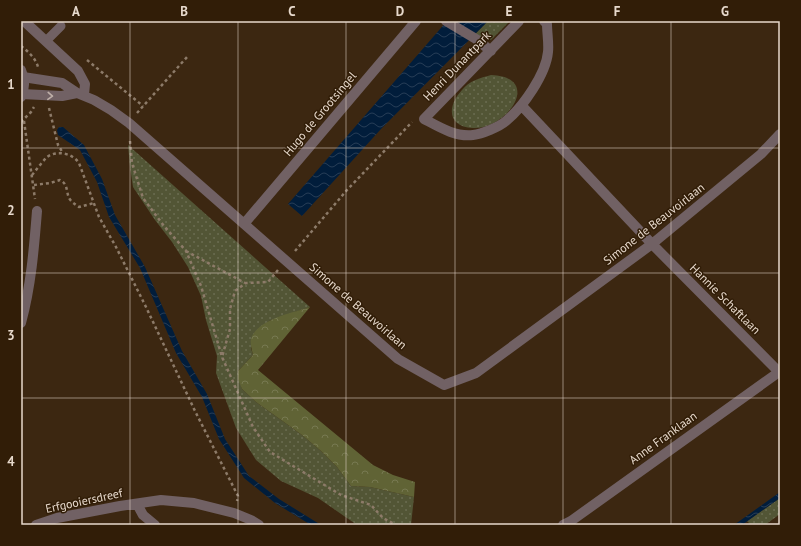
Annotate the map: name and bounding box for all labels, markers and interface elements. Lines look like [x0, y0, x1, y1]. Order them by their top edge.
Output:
text: A [72, 3, 80, 20]
text: B [180, 3, 188, 20]
text: C [288, 3, 296, 20]
text: D [396, 3, 404, 20]
text: E [506, 3, 513, 20]
text: F [614, 3, 621, 20]
text: G [721, 3, 729, 20]
street label: Henri Dunantpark [420, 28, 494, 104]
street label: Hugo de Grootsingel [280, 68, 360, 159]
text: 1 [7, 76, 15, 93]
one-way arrow [47, 91, 53, 100]
street label: Simone de Beauvoirlaan [600, 179, 707, 268]
text: 2 [7, 202, 15, 219]
street label: Simone de Beauvoirlaan [307, 259, 410, 352]
street label: Hannie Schaftlaan [687, 260, 764, 337]
text: 3 [7, 327, 15, 344]
street label: Anne Franklaan [626, 408, 699, 467]
text: 4 [7, 453, 15, 470]
street label: Erfgooiersdreef [44, 485, 125, 516]

